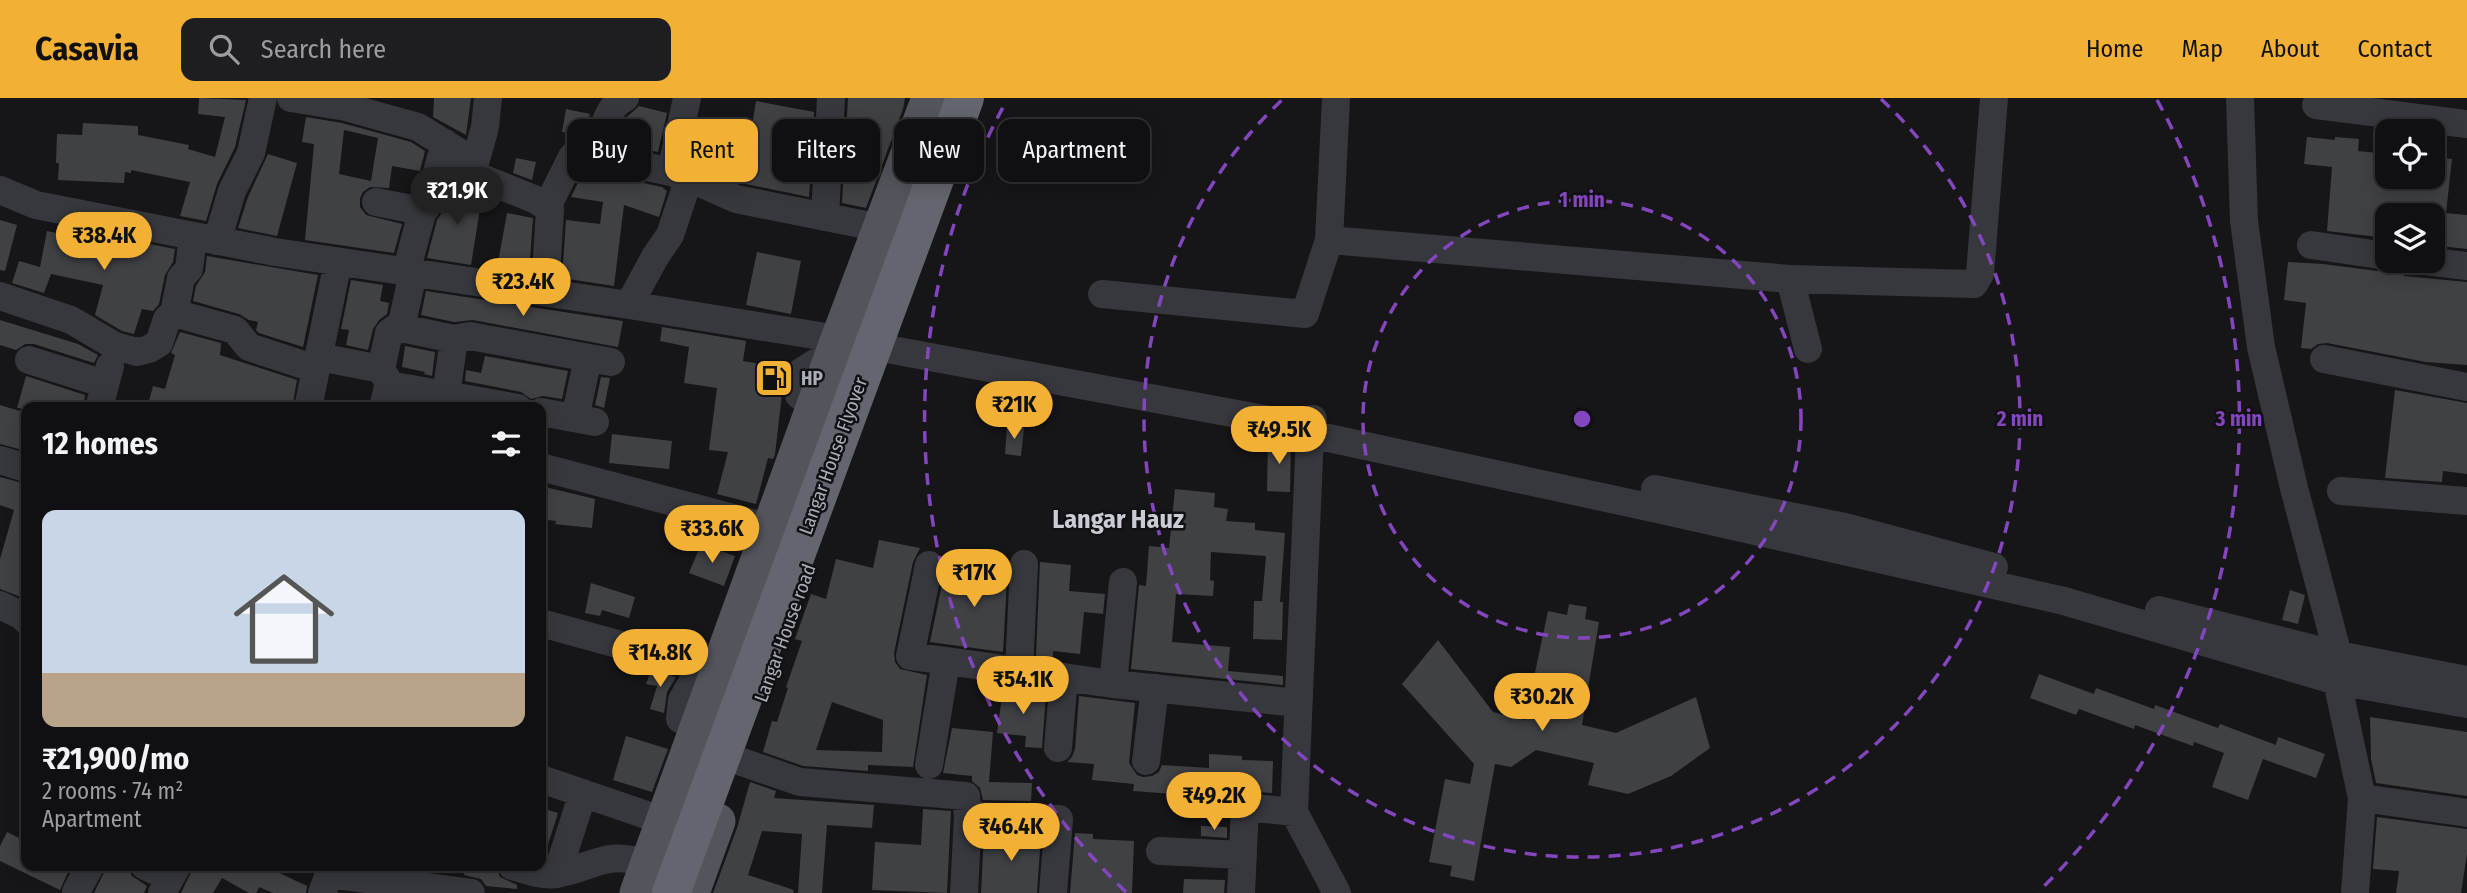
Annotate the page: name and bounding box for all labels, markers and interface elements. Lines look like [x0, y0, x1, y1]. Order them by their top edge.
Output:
search box [181, 18, 671, 81]
text: Casavia [35, 29, 139, 69]
icon: search [205, 30, 243, 68]
text: Search here [261, 34, 386, 65]
text: Home [2086, 35, 2143, 63]
text: Map [2181, 35, 2223, 63]
text: About [2261, 35, 2319, 63]
text: Contact [2357, 35, 2432, 63]
chip: Buy [567, 119, 651, 182]
chip: Rent [665, 119, 758, 182]
chip: Filters [772, 119, 880, 182]
chip: New [894, 119, 984, 182]
chip: Apartment [998, 119, 1150, 182]
map controls [2375, 119, 2445, 273]
button: locate [2375, 119, 2445, 189]
pin: ₹21.9K [400, 167, 514, 227]
text: ₹21.9K [426, 176, 488, 204]
text: 1 min [1559, 187, 1605, 213]
button: layers [2375, 203, 2445, 273]
pin: ₹38.4K [47, 212, 161, 272]
text: ₹38.4K [72, 221, 136, 249]
pin: ₹23.4K [466, 258, 580, 318]
text: ₹23.4K [492, 267, 554, 295]
fuel station icon: HP [753, 357, 795, 399]
place label: HP [801, 367, 823, 390]
street label: Langar House Flyover [794, 374, 872, 538]
pin: ₹21K [973, 382, 1055, 441]
text: ₹21K [992, 390, 1036, 418]
pin: ₹49.5K [1222, 406, 1336, 466]
text: 2 min [1996, 406, 2043, 432]
text: 3 min [2215, 406, 2262, 432]
centre of rings [1570, 407, 1594, 431]
text: ₹49.5K [1247, 415, 1311, 443]
icon: filters [487, 425, 525, 463]
text: 12 homes [42, 426, 158, 462]
district label: Langar Hauz [1052, 504, 1184, 535]
pin: ₹33.6K [655, 505, 769, 565]
text: ₹33.6K [680, 514, 744, 542]
pin: ₹17K [933, 550, 1015, 609]
icon: home [221, 556, 347, 682]
text: ₹17K [952, 558, 996, 586]
street label: Langar House road [749, 561, 821, 705]
pin: ₹14.8K [603, 630, 717, 689]
text: ₹14.8K [628, 638, 692, 666]
pin: ₹54.1K [966, 656, 1080, 716]
text: ₹54.1K [993, 665, 1053, 693]
pin: ₹30.2K [1485, 674, 1599, 733]
text: ₹30.2K [1510, 682, 1574, 710]
text: ₹21,900/mo [42, 741, 189, 777]
pin: ₹49.2K [1157, 772, 1271, 832]
text: 2 rooms · 74 m² [42, 777, 183, 805]
text: ₹49.2K [1182, 781, 1246, 809]
pin: ₹46.4K [954, 804, 1068, 863]
text: Apartment [42, 805, 142, 833]
text: ₹46.4K [979, 812, 1043, 840]

